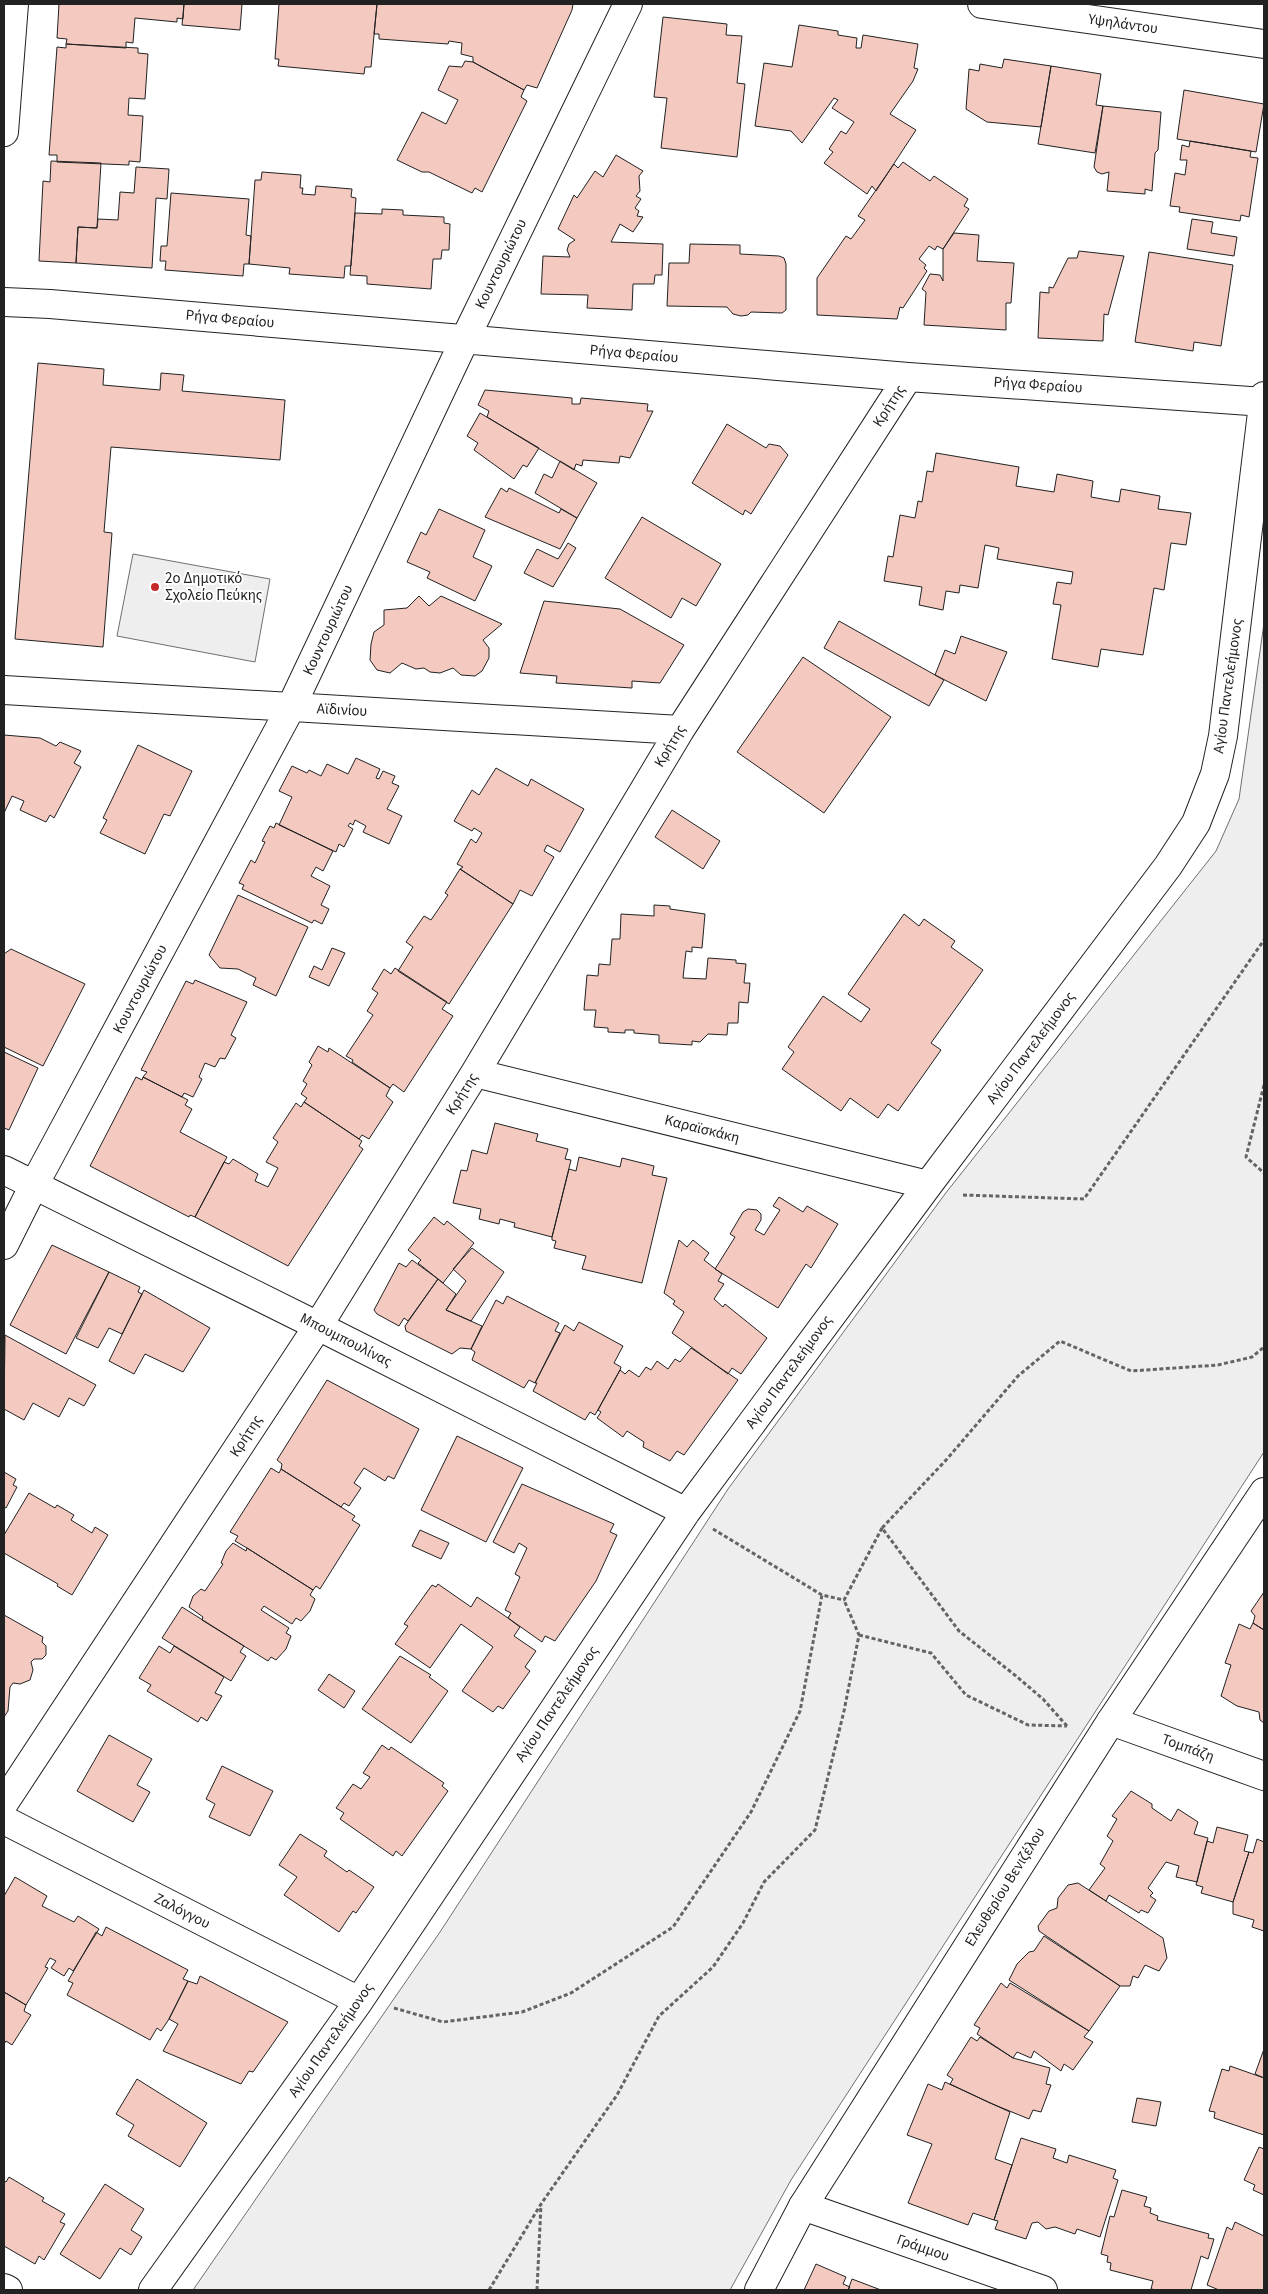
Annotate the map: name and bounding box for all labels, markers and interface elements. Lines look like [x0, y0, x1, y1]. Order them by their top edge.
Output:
street label: Υψηλάντου [1086, 9, 1159, 39]
street label: Κουντουριώτου [470, 215, 532, 313]
street label: Ρήγα Φεραίου [185, 305, 275, 333]
street label: Ρήγα Φεραίου [589, 340, 679, 368]
street label: Ρήγα Φεραίου [993, 371, 1083, 399]
street label: Κρήτης [868, 380, 911, 431]
place label: 2ο Δημοτικό Σχολείο Πεύκης [165, 568, 263, 606]
marker: 2ο Δημοτικό Σχολείο Πεύκης [149, 581, 161, 593]
street label: Κουντουριώτου [298, 581, 358, 679]
street label: Αγίου Παντελεήμονος [1208, 617, 1248, 755]
street label: Αϊδινίου [316, 698, 368, 722]
street label: Κρήτης [649, 720, 691, 771]
street label: Κουντουριώτου [108, 941, 172, 1037]
street label: Αγίου Παντελεήμονος [982, 987, 1081, 1109]
street label: Κρήτης [441, 1068, 483, 1119]
street label: Καραϊσκάκη [662, 1110, 742, 1148]
street label: Μπουμπουλίνας [296, 1308, 396, 1372]
street label: Αγίου Παντελεήμονος [741, 1310, 838, 1433]
street label: Κρήτης [225, 1410, 268, 1461]
street label: Αγίου Παντελεήμονος [510, 1641, 604, 1766]
street label: Τομπάζη [1159, 1729, 1217, 1767]
street label: Ελευθερίου Βενιζέλου [960, 1823, 1050, 1951]
street label: Ζαλόγγου [150, 1888, 214, 1934]
street label: Αγίου Παντελεήμονος [283, 1978, 379, 2102]
street label: Γράμμου [894, 2229, 952, 2267]

